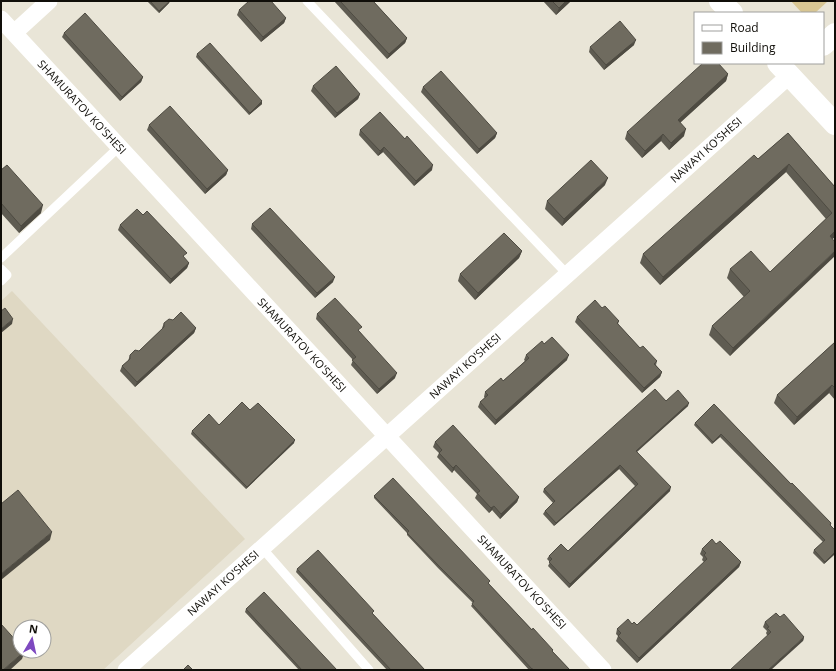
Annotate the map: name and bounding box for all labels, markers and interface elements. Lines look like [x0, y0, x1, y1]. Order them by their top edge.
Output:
legend [694, 12, 824, 64]
text: Road [730, 19, 759, 36]
text: Building [730, 39, 776, 56]
street label: SHAMURATOV KO'SHESI [35, 56, 130, 157]
street label: NAWAYI KO'SHESI [667, 113, 745, 186]
street label: SHAMURATOV KO'SHESI [255, 294, 350, 395]
street label: NAWAYI KO'SHESI [426, 329, 504, 402]
street label: SHAMURATOV KO'SHESI [475, 531, 570, 632]
street label: NAWAYI KO'SHESI [184, 546, 262, 619]
north arrow [12, 619, 52, 659]
text: N [28, 621, 39, 637]

